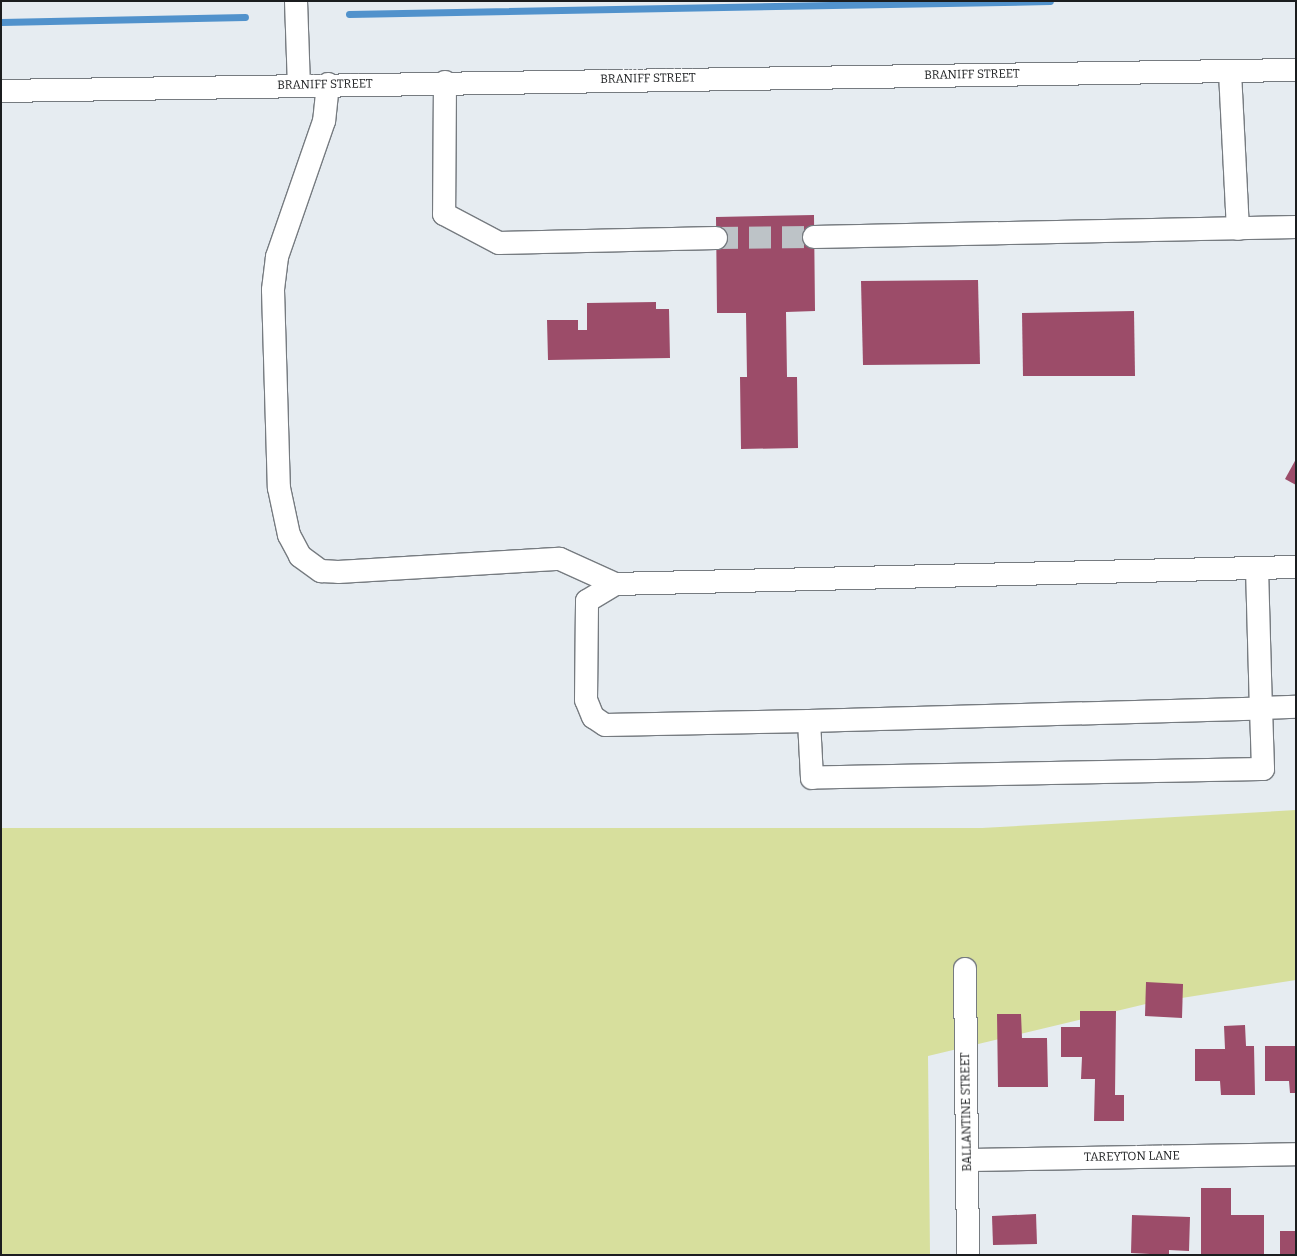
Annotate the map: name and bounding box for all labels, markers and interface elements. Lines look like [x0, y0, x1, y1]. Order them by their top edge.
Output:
street label: BRANIFF STREET [924, 67, 1020, 83]
street label: BRANIFF STREET [600, 71, 696, 87]
street label: BRANIFF STREET [277, 77, 373, 93]
street label: BALLANTINE STREET [959, 1052, 975, 1172]
street label: TAREYTON LANE [1084, 1149, 1180, 1165]

